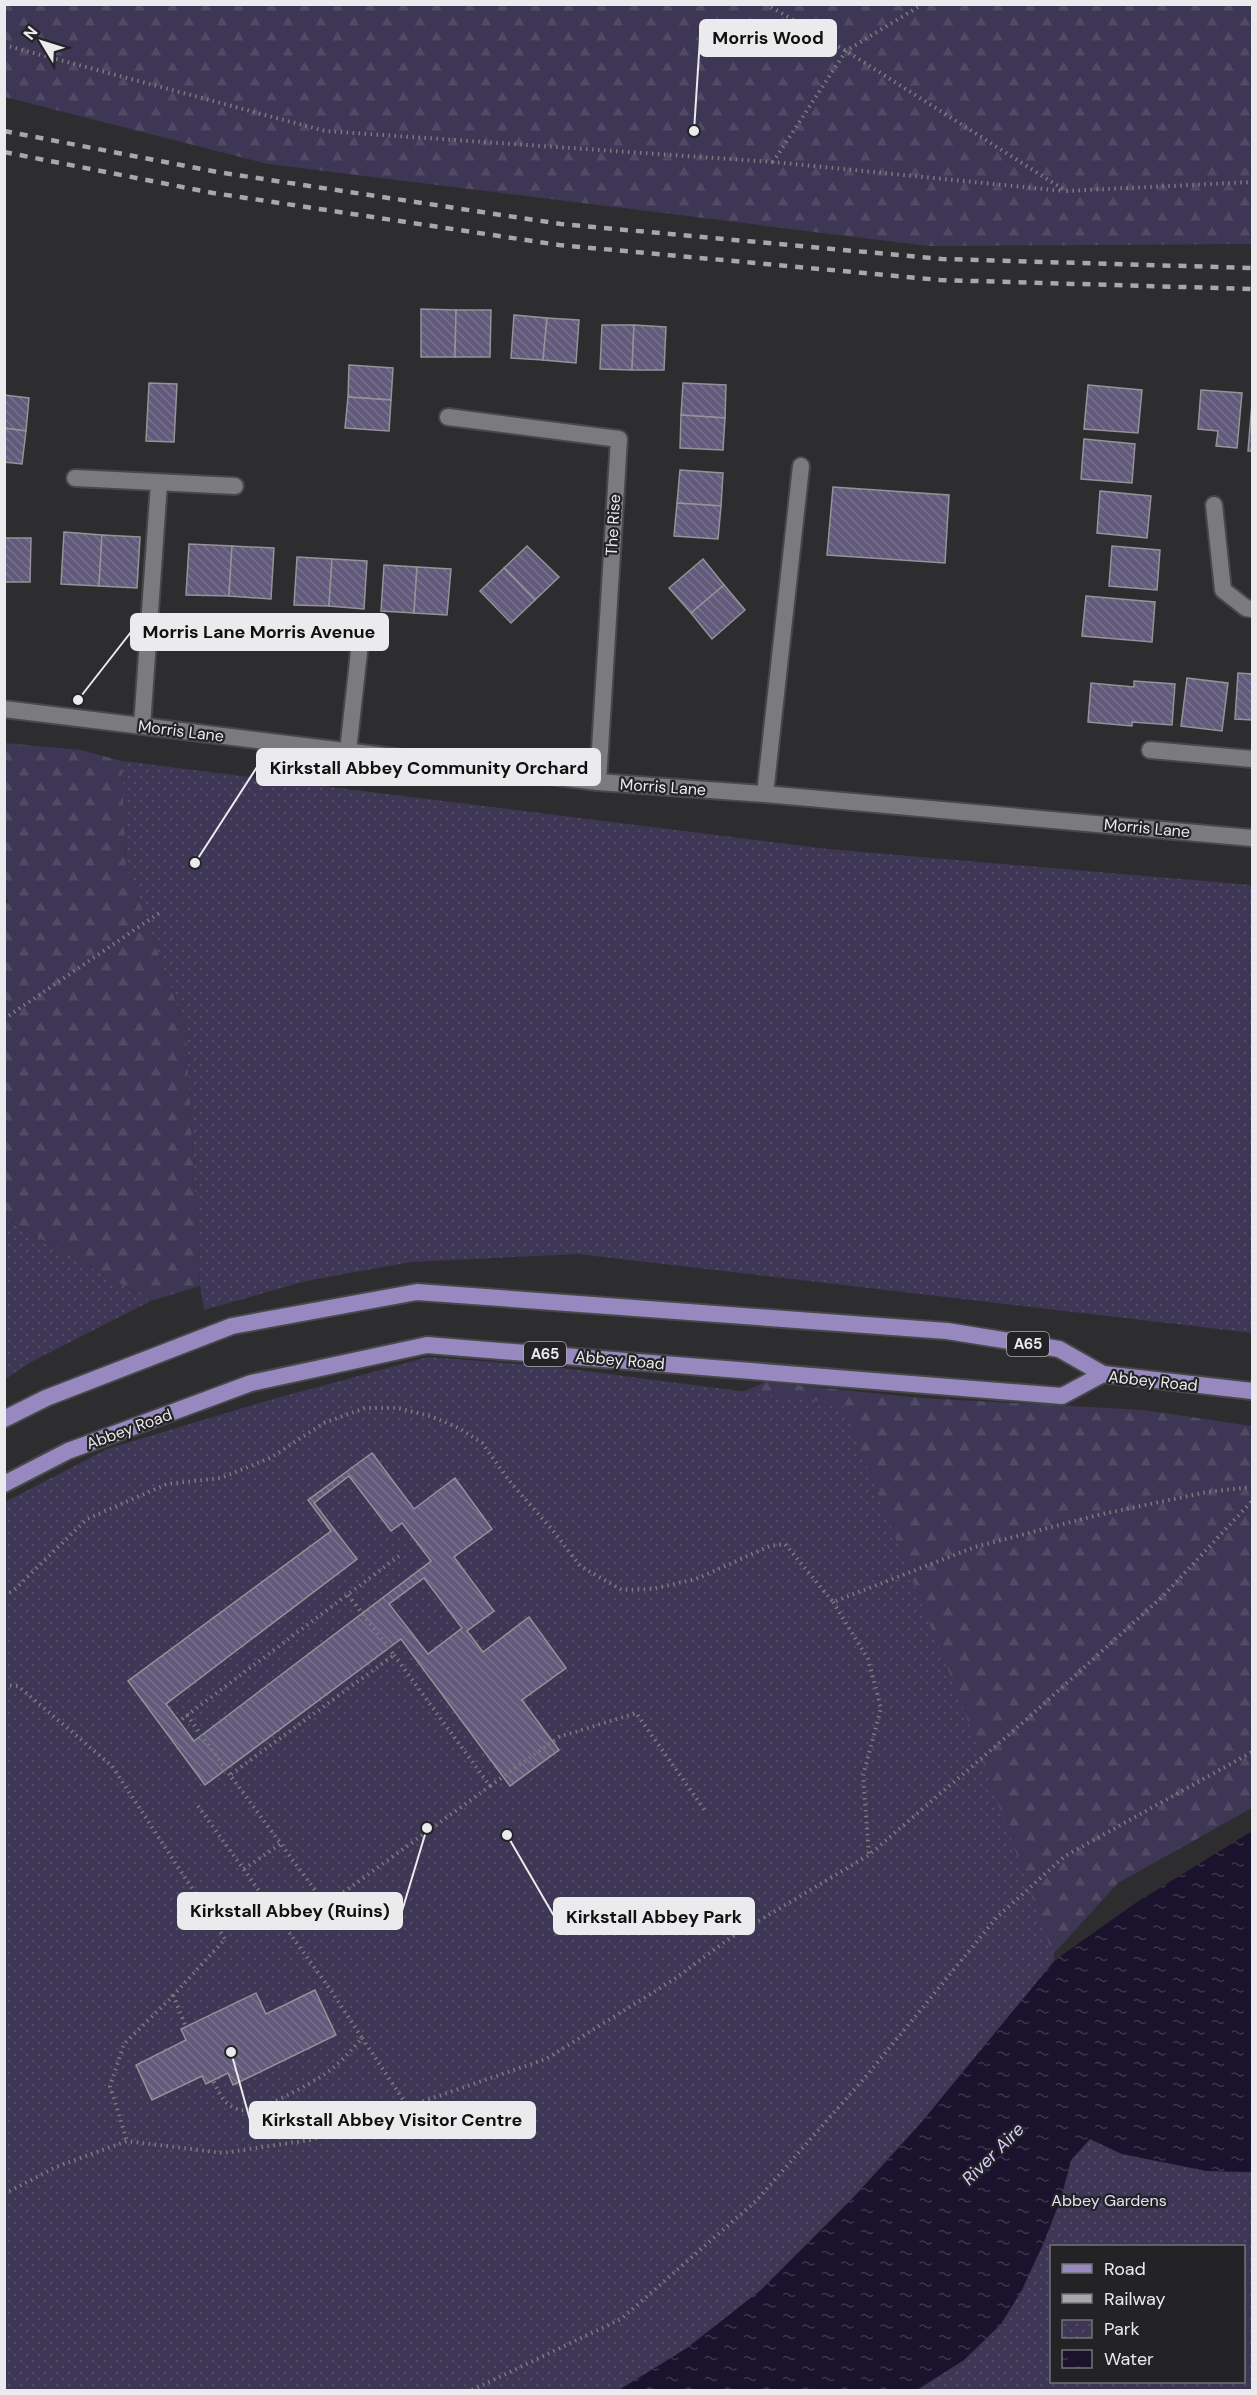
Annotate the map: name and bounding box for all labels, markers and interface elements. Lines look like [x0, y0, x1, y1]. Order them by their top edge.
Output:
north arrow [12, 12, 72, 72]
callout: Morris Wood [700, 20, 836, 56]
text: N [19, 22, 42, 44]
text: Morris Wood [712, 26, 824, 50]
street label: The Rise [601, 494, 625, 556]
callout: Morris Lane Morris Avenue [131, 614, 388, 650]
text: Morris Lane Morris Avenue [143, 620, 376, 644]
street label: Morris Lane [137, 715, 225, 747]
callout: Kirkstall Abbey Community Orchard [257, 749, 600, 785]
text: Kirkstall Abbey Community Orchard [270, 756, 588, 780]
street label: Morris Lane [619, 774, 707, 800]
street label: Morris Lane [1103, 814, 1191, 842]
road number: A65 [1007, 1332, 1049, 1356]
road number: A65 [524, 1342, 566, 1366]
street label: Abbey Road [574, 1346, 666, 1374]
street label: Abbey Road [1107, 1366, 1199, 1396]
street label: Abbey Road [83, 1404, 175, 1454]
callout: Kirkstall Abbey (Ruins) [178, 1893, 402, 1929]
callout: Kirkstall Abbey Park [554, 1898, 754, 1934]
text: Kirkstall Abbey (Ruins) [190, 1899, 390, 1923]
text: Kirkstall Abbey Park [566, 1905, 743, 1929]
callout: Kirkstall Abbey Visitor Centre [250, 2102, 535, 2138]
text: Kirkstall Abbey Visitor Centre [262, 2108, 523, 2132]
water label: River Aire [956, 2117, 1030, 2191]
park label: Abbey Gardens [1051, 2190, 1167, 2211]
legend [1050, 2245, 1245, 2383]
text: Road [1104, 2257, 1146, 2281]
text: Railway [1104, 2287, 1166, 2311]
text: Park [1104, 2317, 1140, 2341]
text: Water [1104, 2347, 1154, 2371]

